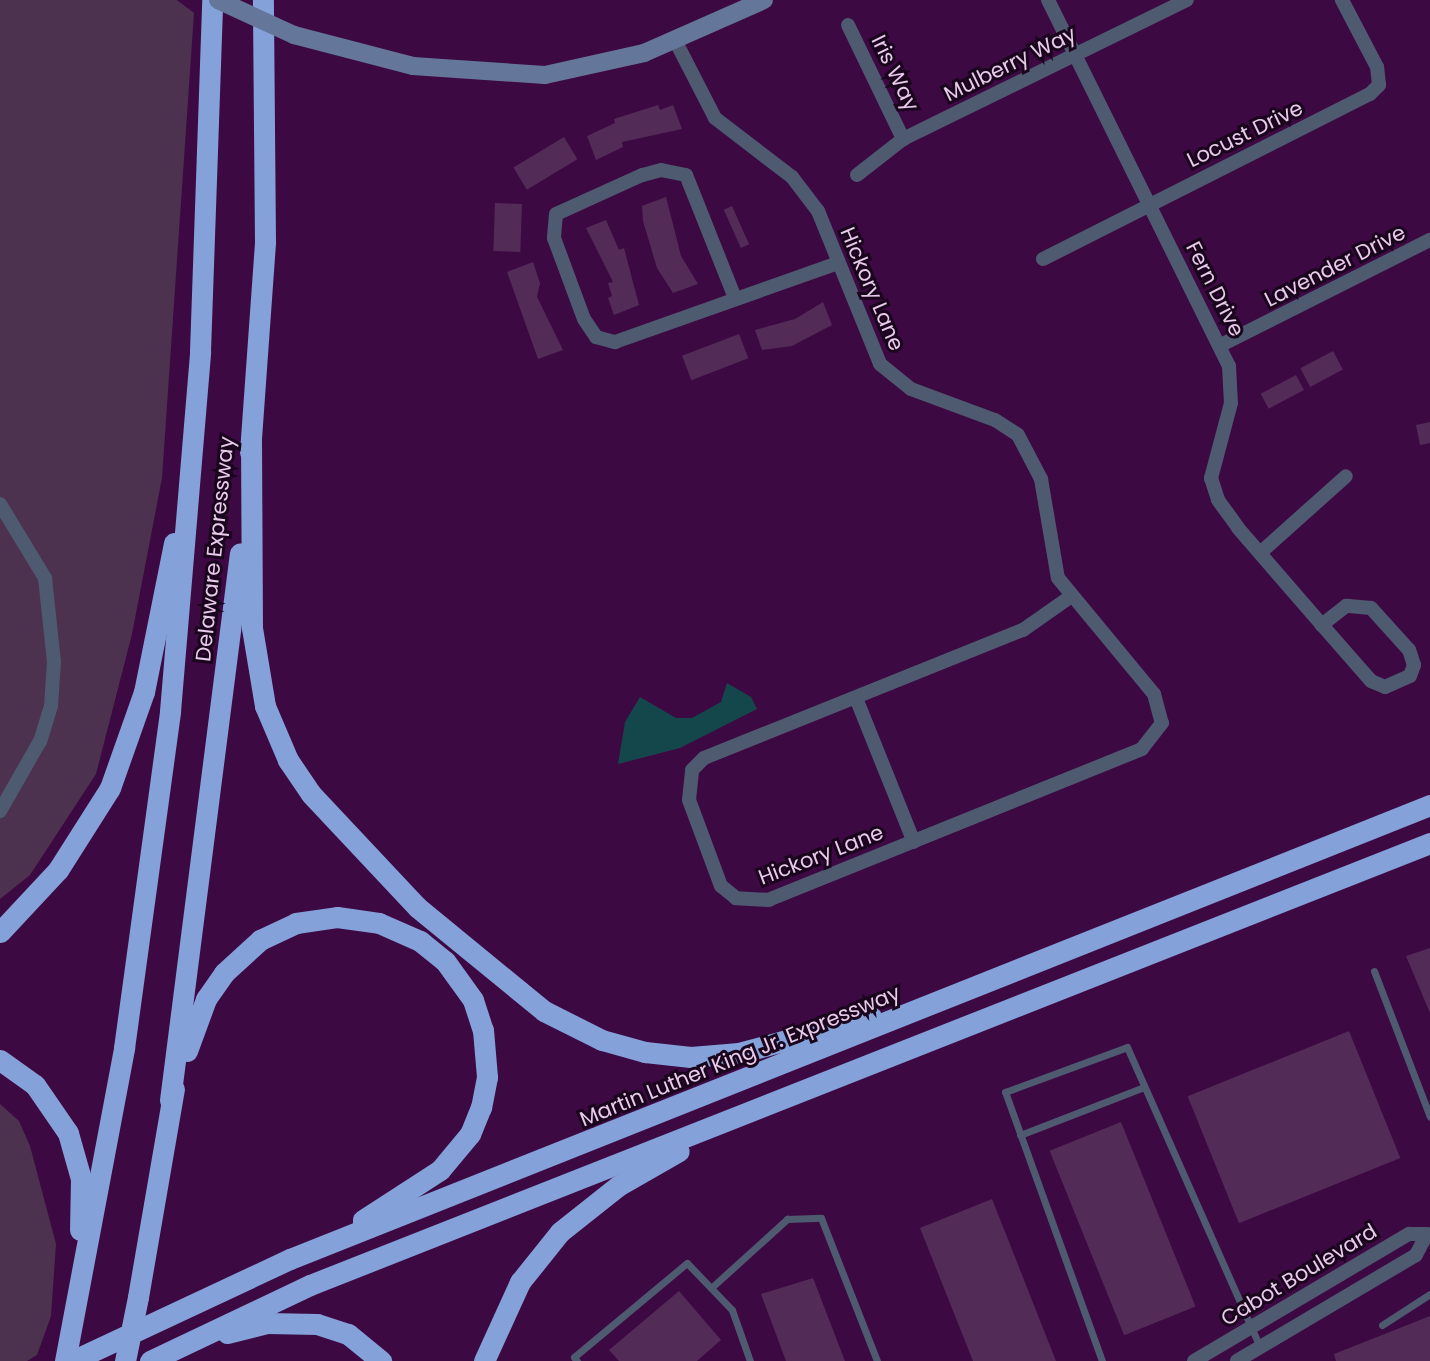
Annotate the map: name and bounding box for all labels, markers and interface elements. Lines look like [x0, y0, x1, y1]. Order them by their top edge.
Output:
street label: Mulberry Way [940, 21, 1080, 107]
street label: Iris Way [866, 31, 924, 115]
street label: Locust Drive [1183, 95, 1307, 173]
street label: Lavender Drive [1260, 220, 1410, 312]
street label: Hickory Lane [835, 223, 909, 355]
street label: Fern Drive [1180, 237, 1250, 341]
street label: Delaware Expressway [191, 435, 239, 663]
street label: Hickory Lane [755, 820, 887, 890]
street label: Martin Luther King Jr. Expressway [576, 980, 904, 1132]
street label: Cabot Boulevard [1217, 1219, 1381, 1331]

